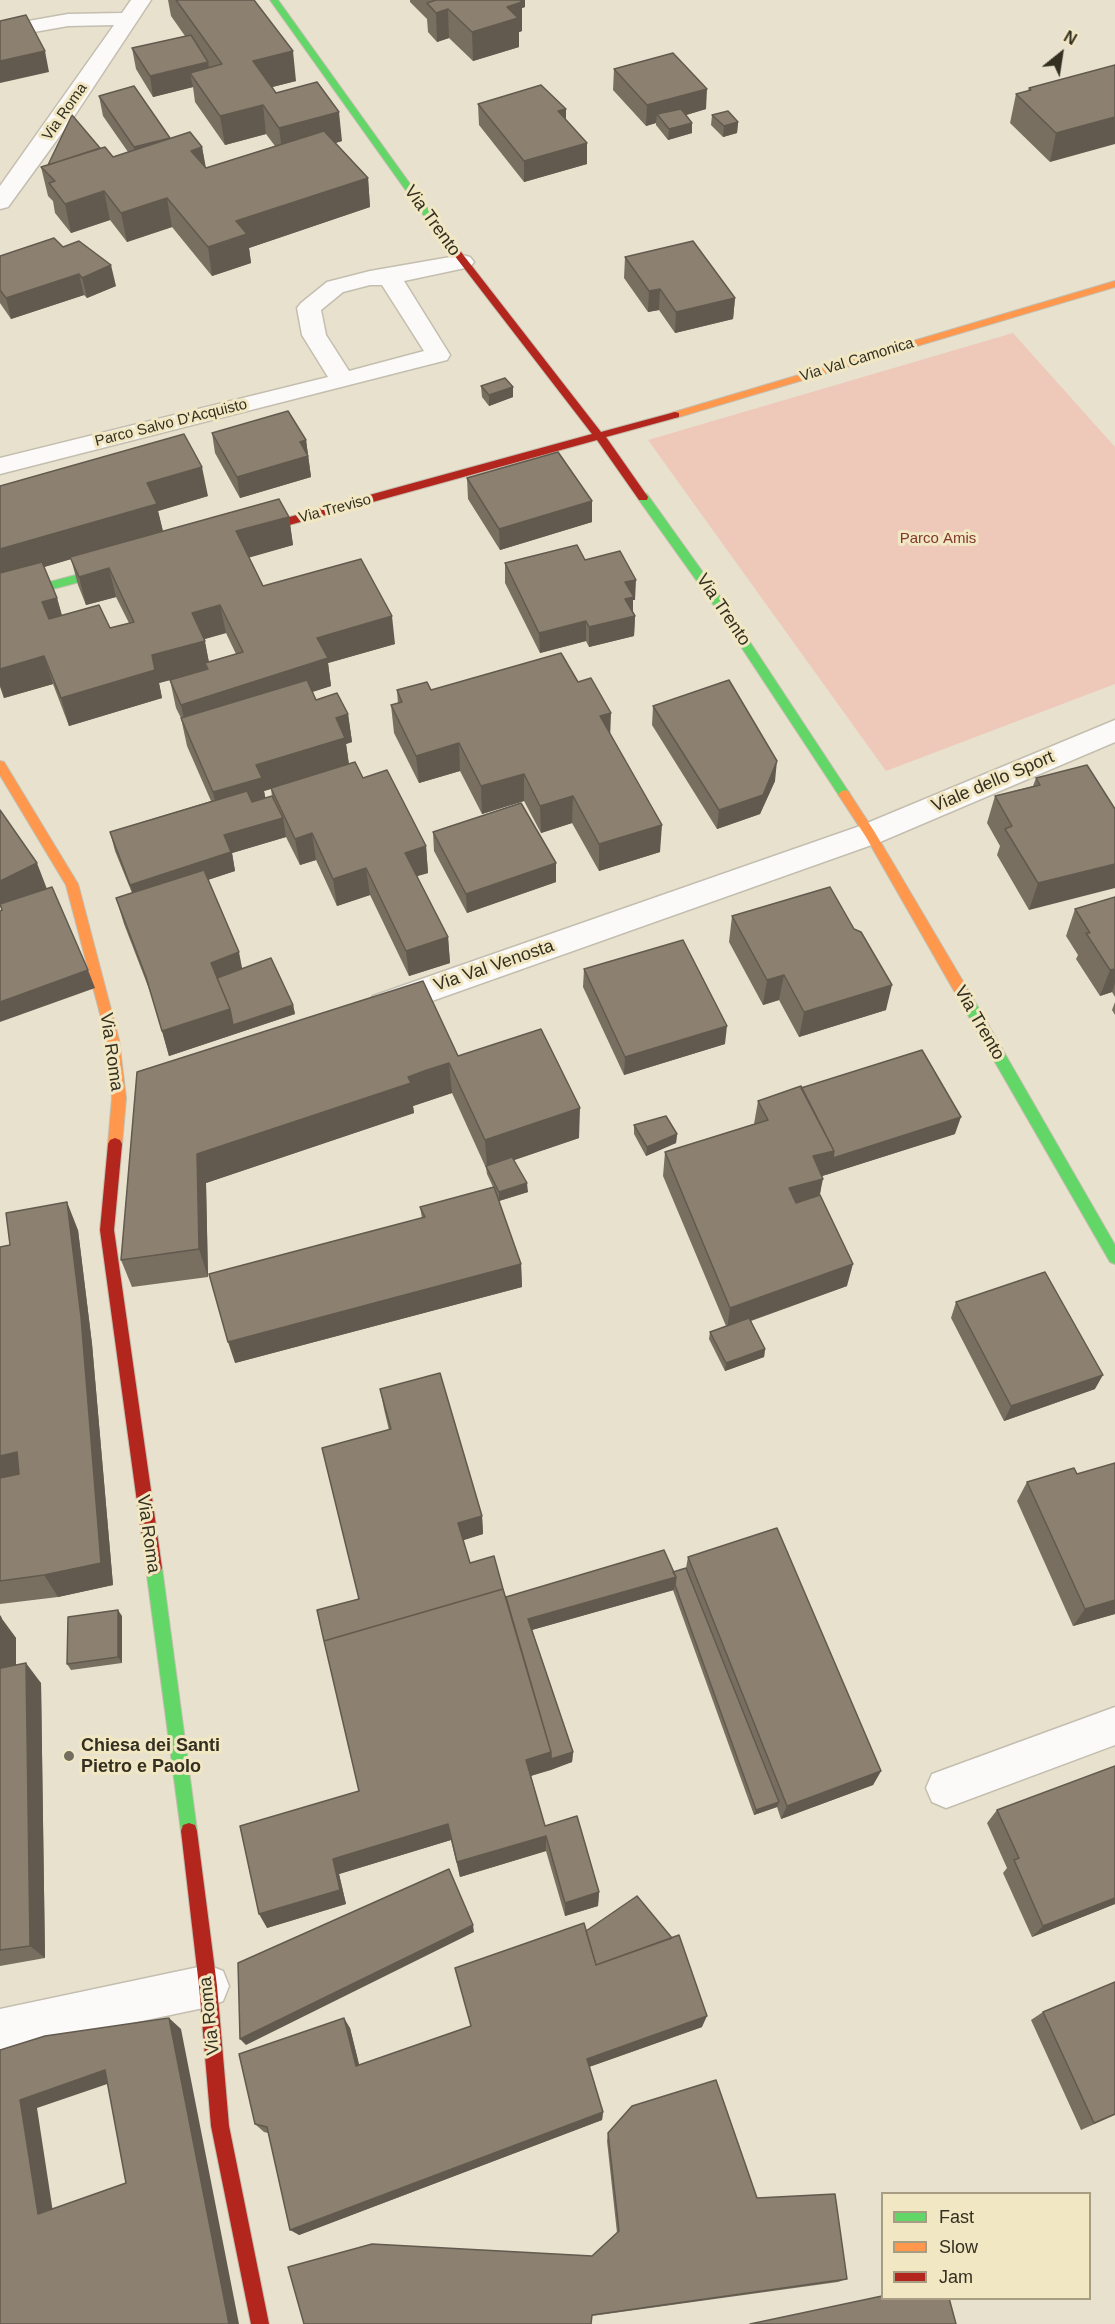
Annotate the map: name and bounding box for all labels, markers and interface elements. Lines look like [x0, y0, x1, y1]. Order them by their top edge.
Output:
north arrow [1031, 24, 1091, 84]
text: N [1061, 28, 1080, 48]
street label: Via Roma [39, 80, 91, 144]
street label: Via Trento [399, 181, 465, 261]
street label: Via Val Camonica [798, 334, 916, 386]
street label: Parco Salvo D'Acquisto [93, 395, 249, 451]
street label: Via Treviso [297, 491, 373, 527]
park label: Parco Amis [900, 530, 976, 548]
street label: Via Trento [691, 570, 755, 650]
street label: Viale dello Sport [929, 747, 1057, 817]
street label: Via Val Venosta [431, 935, 557, 997]
street label: Via Trento [949, 982, 1009, 1064]
street label: Via Roma [95, 1012, 127, 1092]
street label: Via Roma [132, 1494, 164, 1574]
place label: Chiesa dei Santi Pietro e Paolo [81, 1735, 220, 1778]
marker: Chiesa dei Santi Pietro e Paolo [62, 1749, 76, 1763]
street label: Via Roma [195, 1976, 225, 2056]
legend [881, 2192, 1091, 2300]
text: Fast [939, 2207, 974, 2227]
text: Slow [939, 2237, 978, 2257]
text: Jam [939, 2267, 973, 2287]

